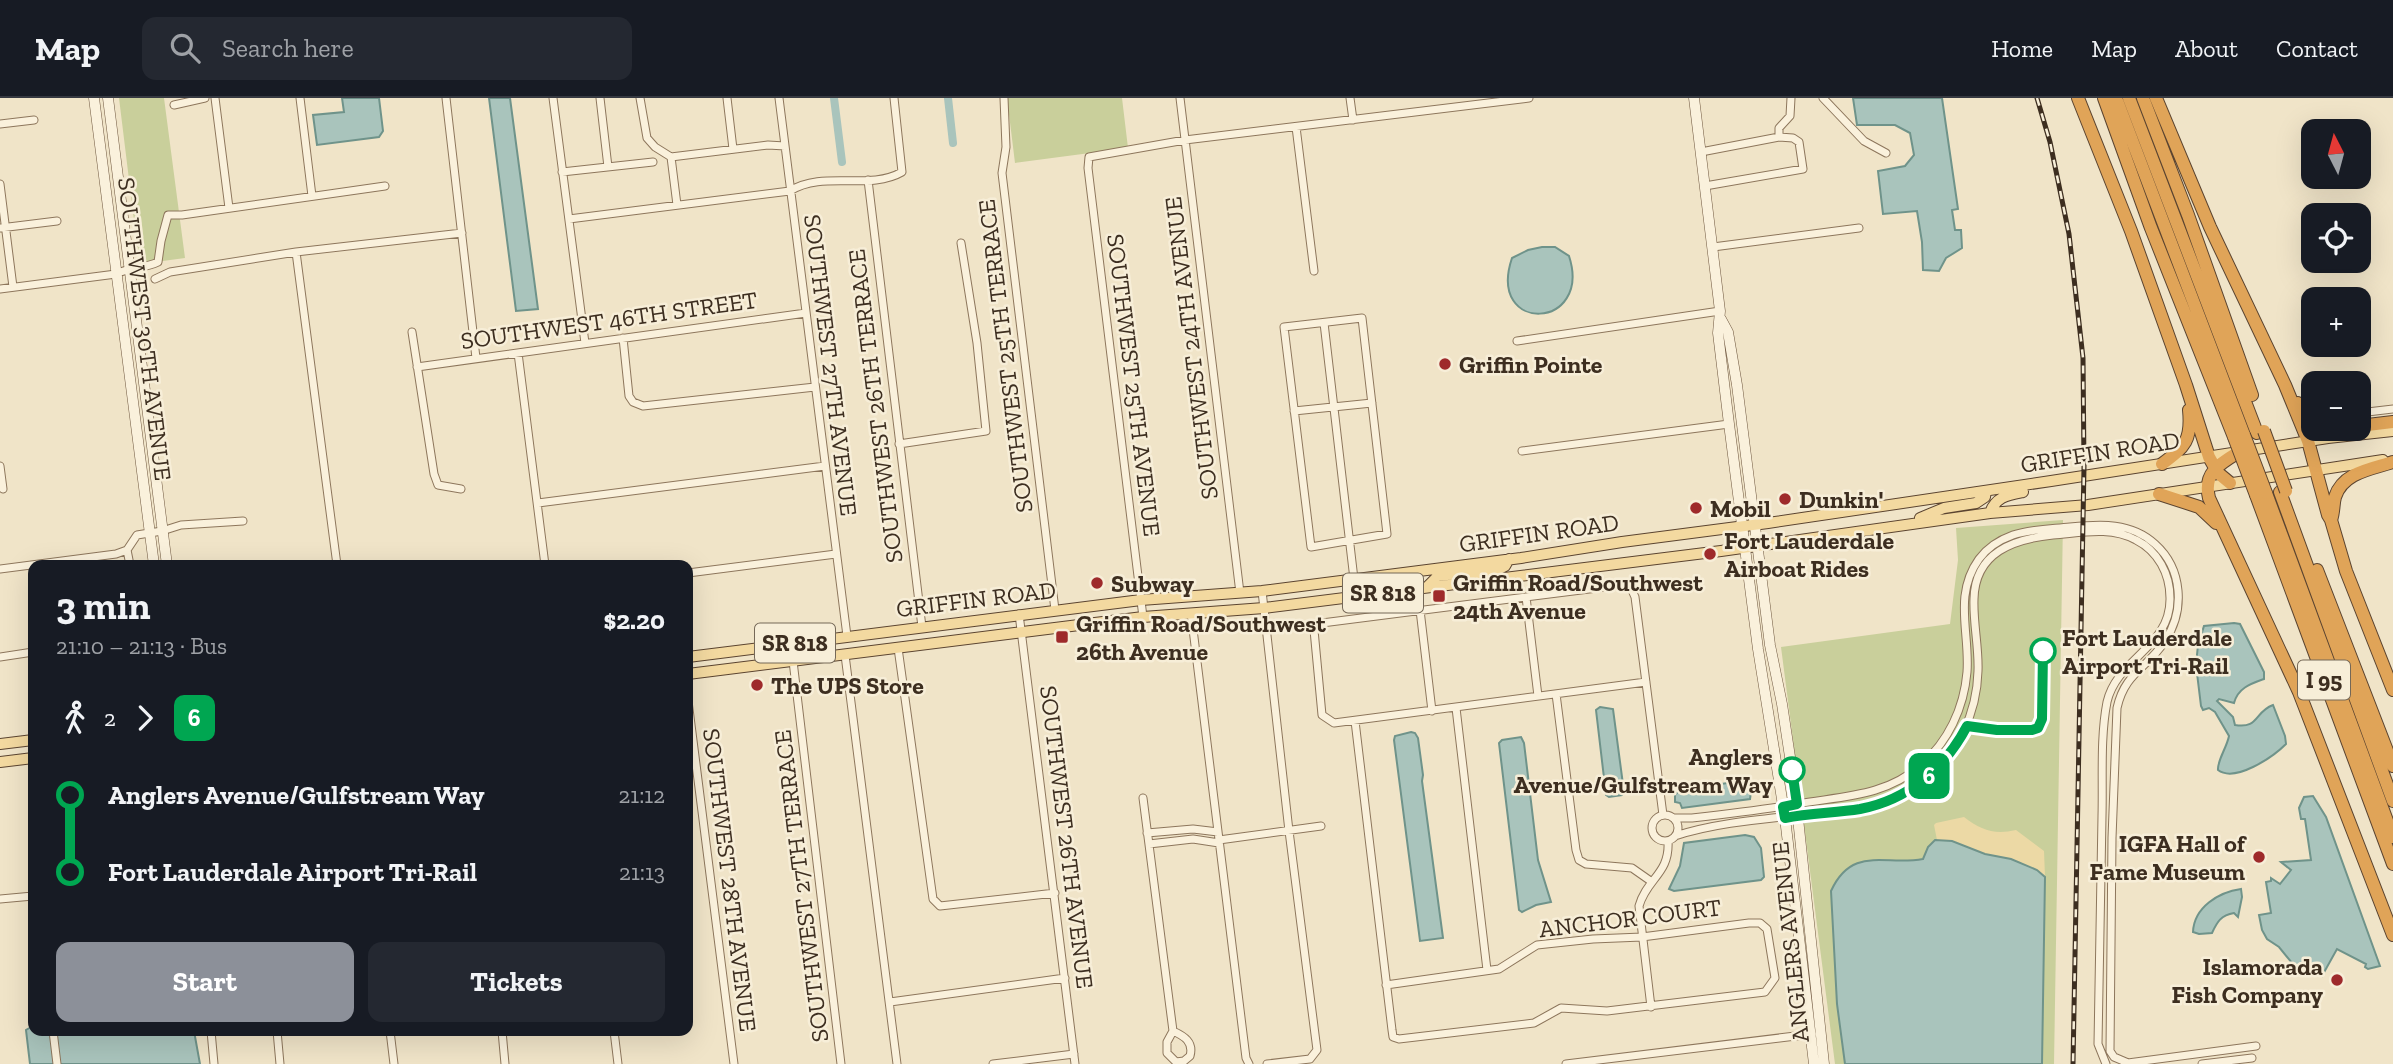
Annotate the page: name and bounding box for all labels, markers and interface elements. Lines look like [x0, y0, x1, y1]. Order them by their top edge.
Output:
search box [142, 17, 632, 80]
text: Map [35, 29, 100, 68]
icon: search [166, 29, 204, 67]
text: Search here [222, 32, 354, 64]
text: Home [1991, 34, 2053, 63]
text: Map [2091, 34, 2137, 63]
text: About [2175, 34, 2238, 63]
text: Contact [2276, 34, 2358, 63]
north arrow [2301, 119, 2371, 189]
map controls [2301, 119, 2371, 441]
street label: SOUTHWEST 30TH AVENUE [112, 176, 178, 482]
street label: SOUTHWEST 24TH AVENUE [1158, 195, 1224, 501]
street label: SOUTHWEST 25TH TERRACE [971, 198, 1039, 514]
button: locate [2301, 203, 2371, 273]
street label: SOUTHWEST 27TH AVENUE [798, 213, 864, 517]
street label: SOUTHWEST 25TH AVENUE [1101, 232, 1167, 538]
street label: SOUTHWEST 26TH TERRACE [841, 247, 909, 565]
street label: SOUTHWEST 46TH STREET [459, 285, 759, 355]
button: + [2301, 287, 2371, 357]
place label: Griffin Pointe [1459, 350, 1603, 379]
marker: Griffin Pointe [1437, 356, 1453, 372]
button: − [2301, 371, 2371, 441]
street label: GRIFFIN ROAD [2018, 425, 2182, 479]
place label: Dunkin' [1799, 485, 1883, 514]
marker: Dunkin' [1777, 491, 1793, 507]
place label: Mobil [1710, 494, 1771, 523]
marker: Mobil [1688, 500, 1704, 516]
street label: GRIFFIN ROAD [1457, 507, 1621, 559]
place label: Fort Lauderdale Airboat Rides [1724, 526, 1894, 583]
marker: Fort Lauderdale Airboat Rides [1702, 546, 1718, 562]
place label: Griffin Road/Southwest 24th Avenue [1453, 568, 1703, 625]
place label: Subway [1111, 569, 1194, 598]
road number: SR 818 [1343, 573, 1423, 612]
street label: GRIFFIN ROAD [894, 575, 1058, 623]
marker: Subway [1089, 575, 1105, 591]
text: 3 min [56, 583, 151, 629]
marker: Griffin Road/Southwest 24th Avenue [1431, 588, 1447, 604]
text: $2.20 [603, 604, 665, 636]
place label: Griffin Road/Southwest 26th Avenue [1076, 609, 1326, 666]
place label: Fort Lauderdale Airport Tri-Rail [2062, 623, 2232, 680]
road number: SR 818 [755, 624, 835, 663]
marker: Griffin Road/Southwest 26th Avenue [1054, 629, 1070, 645]
text: 21:10 – 21:13 · Bus [56, 632, 227, 660]
marker: Fort Lauderdale Airport Tri-Rail [2030, 638, 2056, 664]
road number: I 95 [2298, 660, 2350, 700]
place label: The UPS Store [771, 671, 924, 700]
marker: The UPS Store [749, 677, 765, 693]
street label: SOUTHWEST 26TH AVENUE [1034, 684, 1100, 990]
icon: walk [56, 699, 94, 737]
icon: forward [126, 699, 164, 737]
text: 6 [188, 703, 201, 732]
text: 2 [104, 704, 116, 732]
street label: SOUTHWEST 28TH AVENUE [697, 727, 763, 1033]
street label: SOUTHWEST 27TH TERRACE [767, 728, 835, 1044]
place label: Anglers Avenue/Gulfstream Way [1514, 742, 1773, 799]
line badge: 6 [1906, 753, 1952, 799]
marker: Anglers Avenue/Gulfstream Way [1779, 757, 1805, 783]
text: 6 [1923, 761, 1935, 790]
text: Anglers Avenue/Gulfstream Way [108, 779, 485, 811]
text: 21:12 [618, 781, 665, 809]
place label: IGFA Hall of Fame Museum [2090, 829, 2248, 886]
street label: ANGLERS AVENUE [1765, 840, 1815, 1044]
marker: IGFA Hall of Fame Museum [2251, 849, 2267, 865]
text: Fort Lauderdale Airport Tri-Rail [108, 856, 477, 888]
text: 21:13 [619, 858, 665, 886]
street label: ANCHOR COURT [1537, 892, 1723, 944]
button: Start [56, 942, 354, 1022]
button: Tickets [368, 942, 665, 1022]
place label: Islamorada Fish Company [2171, 952, 2323, 1009]
marker: Islamorada Fish Company [2329, 972, 2345, 988]

